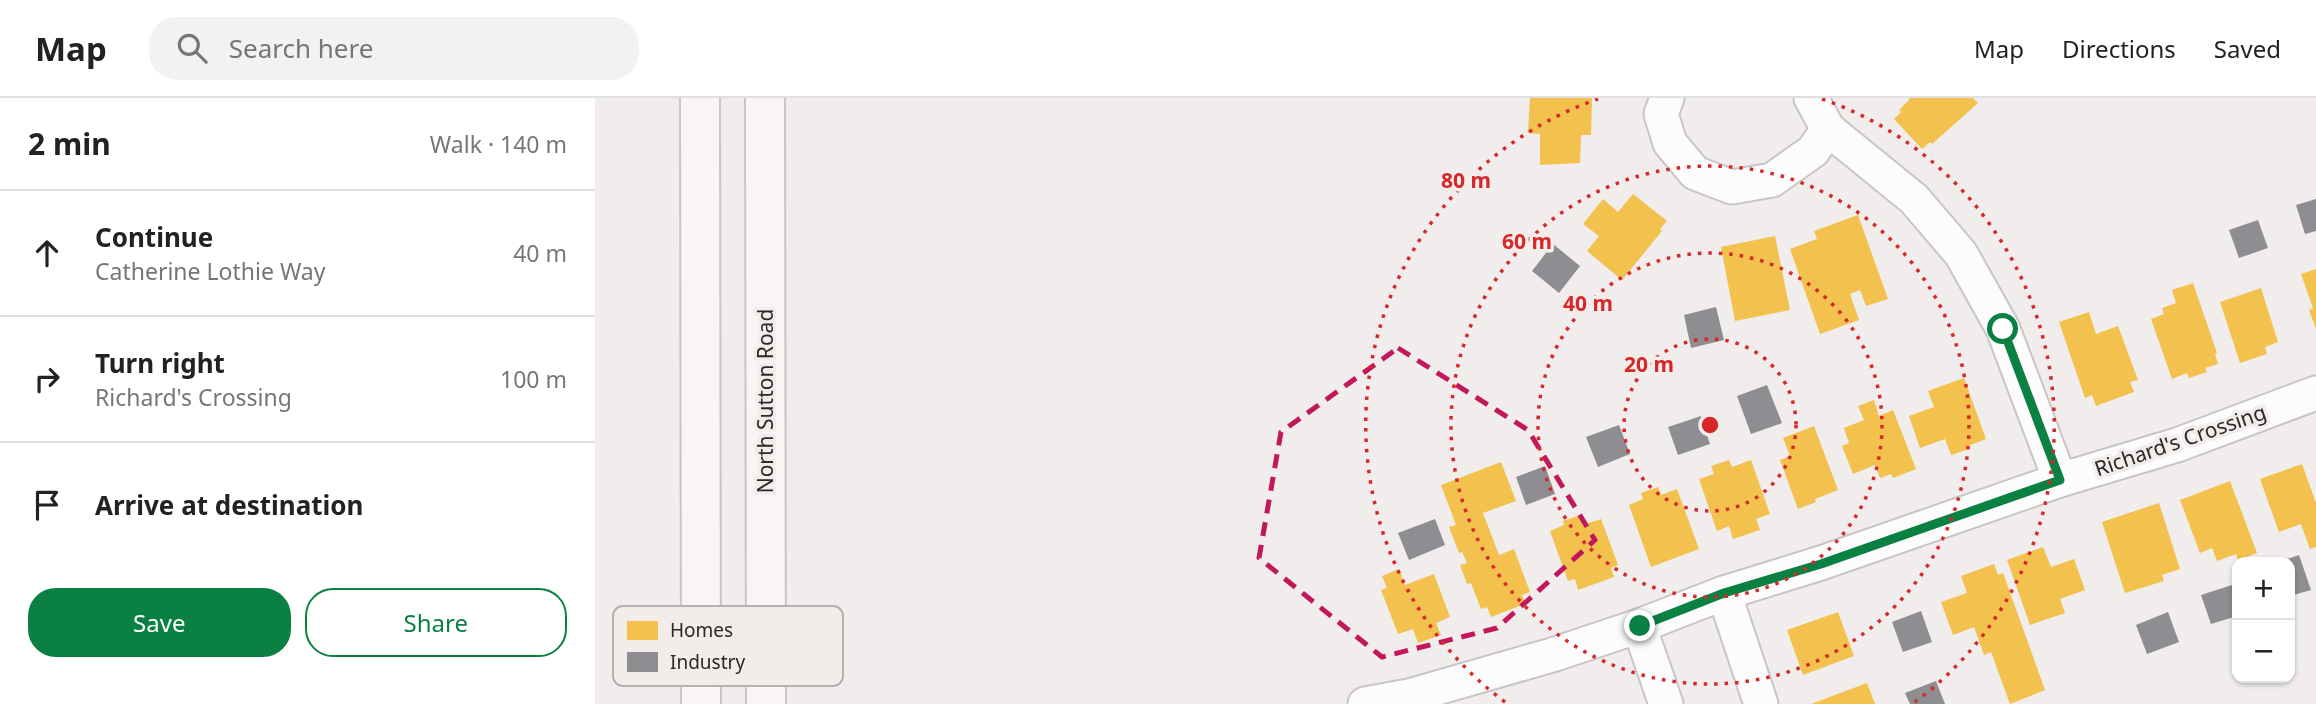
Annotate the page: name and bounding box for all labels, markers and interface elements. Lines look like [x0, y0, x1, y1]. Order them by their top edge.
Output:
search box [149, 17, 639, 80]
text: Map [35, 26, 107, 71]
icon: search [173, 29, 211, 67]
text: Search here [229, 30, 373, 66]
text: Map [1974, 32, 2024, 65]
text: Directions [2062, 32, 2176, 65]
text: Saved [2214, 32, 2281, 65]
text: 2 min [28, 123, 111, 164]
text: Walk · 140 m [430, 128, 567, 160]
text: 80 m [1441, 166, 1491, 194]
text: Continue [95, 219, 213, 255]
text: 60 m [1502, 227, 1552, 255]
icon: ahead [28, 234, 66, 272]
text: 40 m [513, 237, 567, 269]
text: Catherine Lothie Way [95, 255, 325, 287]
text: 40 m [1563, 289, 1613, 317]
street label: North Sutton Road [751, 309, 779, 493]
route start [1987, 313, 2018, 344]
text: Turn right [95, 345, 225, 381]
text: 20 m [1624, 350, 1674, 378]
icon: right [28, 360, 66, 398]
text: 100 m [500, 363, 567, 395]
text: Richard's Crossing [95, 381, 292, 413]
street label: Richard's Crossing [2090, 397, 2270, 483]
centre of rings [1698, 413, 1722, 437]
icon: arrive [28, 486, 66, 524]
text: Arrive at destination [95, 487, 364, 523]
map controls [2232, 557, 2295, 683]
button: + [2232, 557, 2295, 620]
button: Save [28, 588, 291, 657]
button: Share [305, 588, 567, 657]
legend [613, 606, 843, 686]
route end [1624, 610, 1655, 641]
text: Homes [670, 617, 733, 643]
button: − [2232, 620, 2295, 683]
text: Industry [670, 649, 745, 675]

